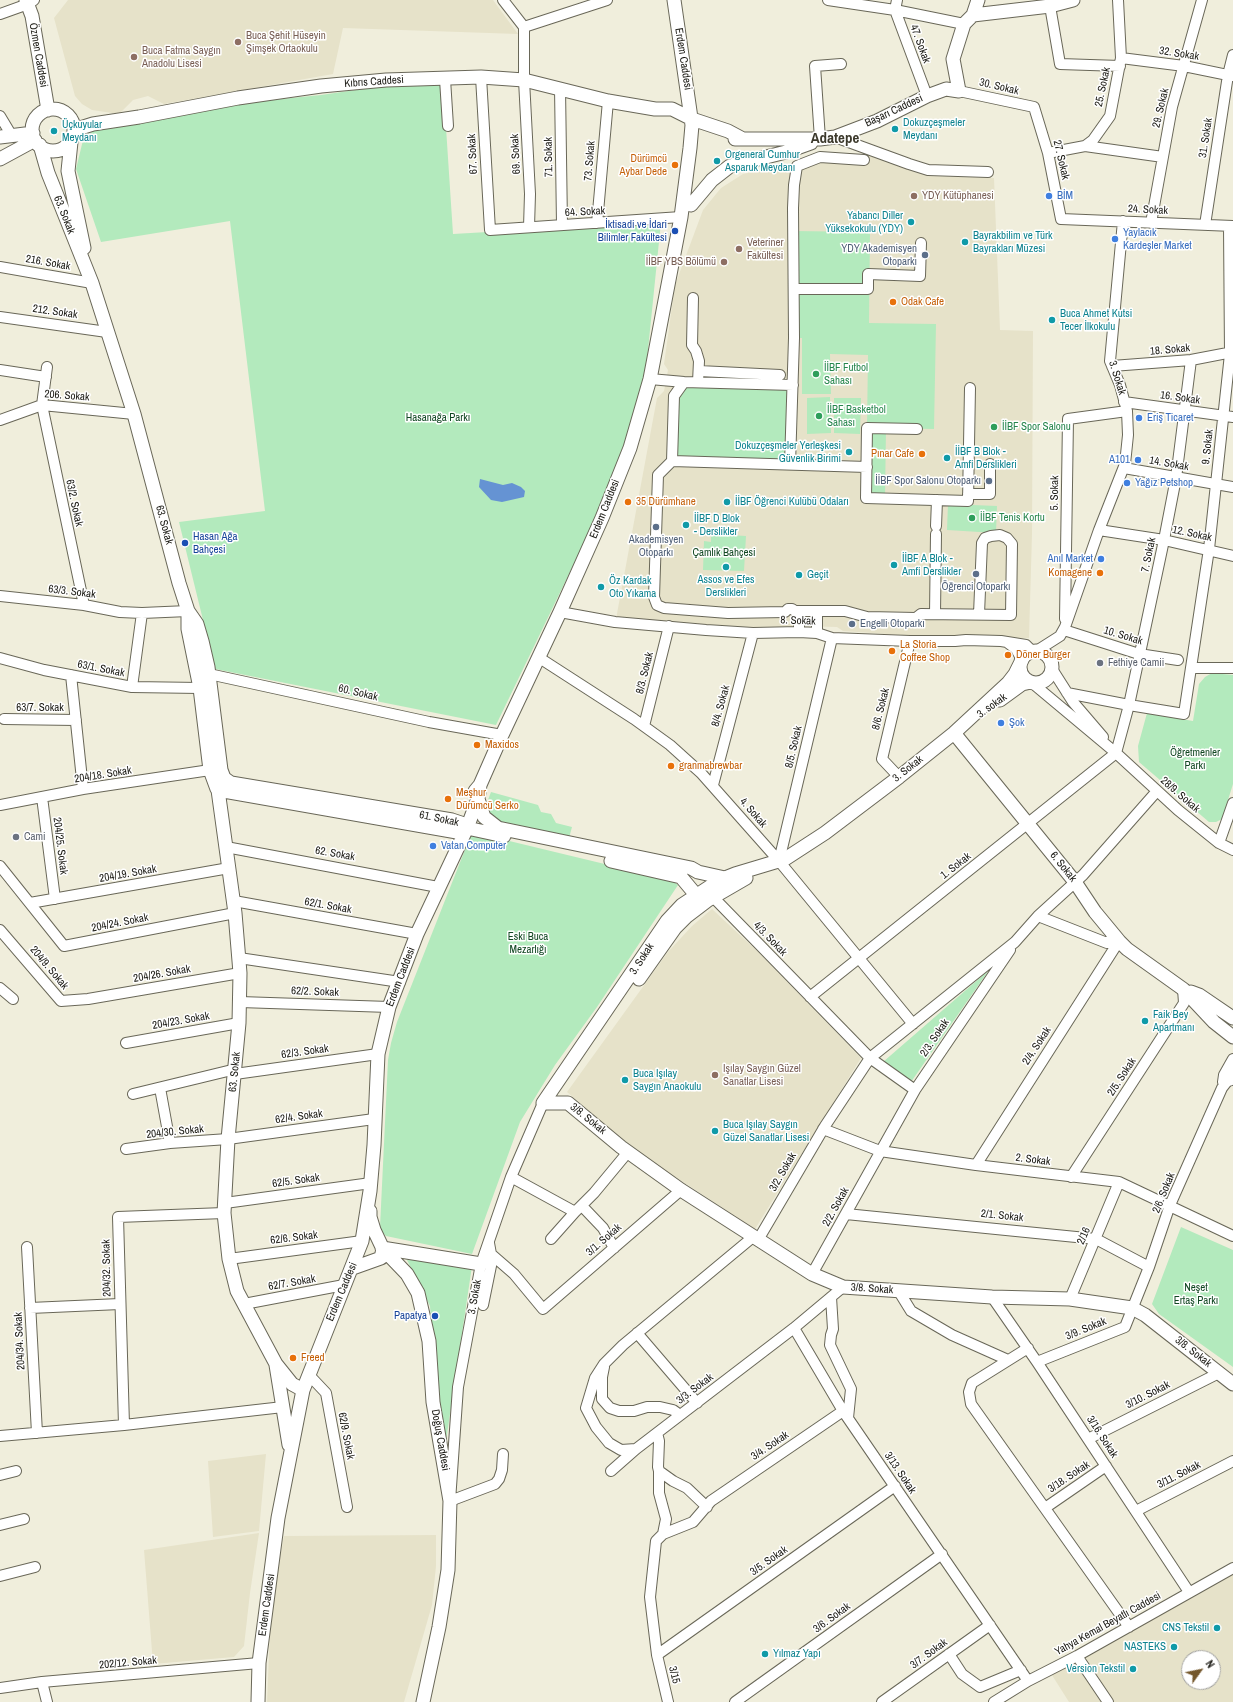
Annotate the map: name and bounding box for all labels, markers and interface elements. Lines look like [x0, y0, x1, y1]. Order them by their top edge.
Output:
street label: Özmen Caddesi [26, 22, 50, 88]
street label: 47. Sokak [907, 23, 933, 65]
street label: Erdem Caddesi [672, 27, 694, 91]
place label: Buca Şehit Hüseyin Şimşek Ortaokulu [246, 29, 326, 55]
marker: Buca Şehit Hüseyin Şimşek Ortaokulu [233, 37, 243, 47]
place label: Buca Fatma Saygın Anadolu Lisesi [142, 44, 221, 70]
street label: 32. Sokak [1158, 44, 1200, 64]
marker: Buca Fatma Saygın Anadolu Lisesi [129, 52, 139, 62]
street label: 25. Sokak [1092, 66, 1114, 108]
street label: Kıbrıs Caddesi [344, 73, 404, 91]
street label: 30. Sokak [978, 76, 1020, 98]
street label: 29. Sokak [1150, 87, 1172, 129]
street label: Başarı Caddesi [863, 92, 925, 130]
place label: Dokuzçeşmeler Meydanı [903, 116, 965, 142]
street label: 31. Sokak [1196, 117, 1216, 159]
place label: Üçkuyular Meydanı [62, 118, 102, 144]
marker: Dokuzçeşmeler Meydanı [890, 124, 900, 134]
marker: Üçkuyular Meydanı [49, 126, 59, 136]
district label: Adatepe [811, 130, 859, 148]
street label: 67. Sokak [465, 134, 481, 174]
street label: 69. Sokak [508, 134, 524, 174]
street label: 71. Sokak [542, 137, 556, 177]
street label: 27. Sokak [1050, 139, 1072, 181]
street label: 73. Sokak [582, 140, 598, 182]
place label: Orgeneral Cumhur Asparuk Meydanı [725, 148, 800, 174]
place label: Dürümcü Aybar Dede [620, 152, 667, 178]
marker: Orgeneral Cumhur Asparuk Meydanı [712, 156, 722, 166]
marker: Dürümcü Aybar Dede [670, 160, 680, 170]
place label: YDY Kütüphanesi [922, 189, 994, 203]
place label: BİM [1057, 189, 1073, 203]
marker: YDY Kütüphanesi [909, 191, 919, 201]
marker: BİM [1044, 191, 1054, 201]
street label: 63. Sokak [50, 194, 78, 236]
street label: 24. Sokak [1128, 202, 1168, 218]
street label: 64. Sokak [565, 204, 605, 220]
place label: Yabancı Diller Yüksekokulu (YDY) [825, 209, 903, 235]
marker: Yabancı Diller Yüksekokulu (YDY) [906, 217, 916, 227]
place label: İktisadi ve İdari Bilimler Fakültesi [598, 218, 667, 244]
marker: İktisadi ve İdari Bilimler Fakültesi [670, 226, 680, 236]
place label: Yaylacık Kardeşler Market [1123, 226, 1192, 252]
place label: Bayrakbilim ve Türk Bayrakları Müzesi [973, 229, 1052, 255]
marker: Yaylacık Kardeşler Market [1110, 234, 1120, 244]
place label: Veteriner Fakültesi [747, 236, 784, 262]
marker: Bayrakbilim ve Türk Bayrakları Müzesi [960, 237, 970, 247]
place label: YDY Akademisyen Otoparkı [841, 242, 917, 268]
marker: Veteriner Fakültesi [734, 244, 744, 254]
marker: YDY Akademisyen Otoparkı [920, 250, 930, 260]
street label: 216. Sokak [25, 253, 71, 273]
place label: İİBF YBS Bölümü [646, 255, 716, 269]
marker: İİBF YBS Bölümü [719, 257, 729, 267]
place label: Odak Cafe [901, 295, 944, 309]
marker: Odak Cafe [888, 297, 898, 307]
street label: 212. Sokak [32, 302, 78, 322]
place label: Buca Ahmet Kutsi Tecer İlkokulu [1060, 307, 1132, 333]
marker: Buca Ahmet Kutsi Tecer İlkokulu [1047, 315, 1057, 325]
street label: 18. Sokak [1149, 342, 1191, 358]
street label: 3. Sokak [1106, 359, 1128, 397]
place label: İİBF Futbol Sahası [824, 361, 868, 387]
marker: İİBF Futbol Sahası [811, 369, 821, 379]
street label: 206. Sokak [44, 388, 90, 404]
street label: 16. Sokak [1159, 389, 1201, 407]
place label: İİBF Basketbol Sahası [827, 403, 886, 429]
park label: Hasanağa Parkı [406, 411, 470, 425]
marker: İİBF Basketbol Sahası [814, 411, 824, 421]
place label: Eriş Ticaret [1147, 411, 1193, 425]
marker: Eriş Ticaret [1134, 413, 1144, 423]
place label: İİBF Spor Salonu [1002, 420, 1071, 434]
marker: İİBF Spor Salonu [989, 422, 999, 432]
street label: 9. Sokak [1200, 429, 1216, 465]
place label: Dokuzçeşmeler Yerleşkesi Güvenlik Birimi [735, 439, 841, 465]
place label: İİBF B Blok - Amfi Derslikleri [955, 445, 1017, 471]
marker: Dokuzçeşmeler Yerleşkesi Güvenlik Birimi [844, 447, 854, 457]
place label: Pınar Cafe [871, 447, 914, 461]
marker: Pınar Cafe [917, 449, 927, 459]
marker: İİBF B Blok - Amfi Derslikleri [942, 453, 952, 463]
place label: A101 [1109, 453, 1130, 467]
street label: 14. Sokak [1148, 454, 1190, 474]
marker: A101 [1133, 455, 1143, 465]
place label: İİBF Spor Salonu Otoparkı [875, 474, 981, 488]
street label: 5. Sokak [1048, 475, 1062, 511]
marker: İİBF Spor Salonu Otoparkı [984, 476, 994, 486]
place label: Yağız Petshop [1135, 476, 1193, 490]
street label: Erdem Caddesi [587, 477, 623, 541]
street label: 63/2. Sokak [63, 478, 85, 528]
marker: Yağız Petshop [1122, 478, 1132, 488]
place label: 35 Dürümhane [636, 495, 696, 509]
place label: İİBF Öğrenci Kulübü Odaları [735, 495, 849, 509]
marker: 35 Dürümhane [623, 497, 633, 507]
marker: İİBF Öğrenci Kulübü Odaları [722, 497, 732, 507]
street label: 63. Sokak [152, 504, 176, 546]
place label: İİBF Tenis Kortu [980, 511, 1045, 525]
place label: İİBF D Blok - Derslikler [694, 512, 740, 538]
marker: İİBF Tenis Kortu [967, 513, 977, 523]
marker: İİBF D Blok - Derslikler [681, 520, 691, 530]
marker: Akademisyen Otoparkı [651, 522, 661, 532]
street label: 12. Sokak [1171, 523, 1213, 545]
place label: Hasan Ağa Bahçesi [193, 530, 238, 556]
place label: Akademisyen Otoparkı [629, 533, 683, 559]
street label: 7. Sokak [1139, 536, 1159, 574]
marker: Hasan Ağa Bahçesi [180, 538, 190, 548]
park label: Çamlık Bahçesi [692, 546, 756, 560]
place label: İİBF A Blok - Amfi Derslikler [902, 552, 961, 578]
place label: Anıl Market [1047, 552, 1093, 566]
marker: Anıl Market [1096, 554, 1106, 564]
marker: İİBF A Blok - Amfi Derslikler [889, 560, 899, 570]
marker: Assos ve Efes Derslikleri [721, 562, 731, 572]
place label: Komagene [1048, 566, 1092, 580]
place label: Geçit [807, 568, 829, 582]
marker: Komagene [1095, 568, 1105, 578]
marker: Öğrenci Otoparkı [971, 569, 981, 579]
marker: Geçit [794, 570, 804, 580]
place label: Assos ve Efes Derslikleri [697, 573, 755, 599]
place label: Öz Kardak Oto Yıkama [609, 574, 656, 600]
place label: Öğrenci Otoparkı [941, 580, 1011, 594]
marker: Öz Kardak Oto Yıkama [596, 582, 606, 592]
street label: 63/3. Sokak [48, 583, 96, 601]
street label: 8. Sokak [780, 614, 816, 628]
place label: Engelli Otoparkı [860, 617, 925, 631]
marker: Engelli Otoparkı [847, 619, 857, 629]
street label: 10. Sokak [1102, 624, 1144, 648]
place label: La Storia Coffee Shop [900, 638, 950, 664]
marker: La Storia Coffee Shop [887, 646, 897, 656]
place label: Döner Burger [1016, 648, 1070, 662]
marker: Döner Burger [1003, 650, 1013, 660]
street label: 8/3. Sokak [633, 651, 657, 695]
place label: Fethiye Camii [1108, 656, 1164, 670]
street label: 63/1. Sokak [76, 658, 126, 680]
marker: Fethiye Camii [1095, 658, 1105, 668]
street label: 60. Sokak [337, 682, 379, 704]
street label: 8/4. Sokak [709, 684, 733, 728]
street label: 8/6. Sokak [869, 687, 893, 731]
street label: 3. sokak [975, 691, 1009, 721]
street label: 63/7. Sokak [16, 701, 64, 715]
place label: Şok [1009, 716, 1025, 730]
marker: Şok [996, 718, 1006, 728]
street label: 8/5. Sokak [783, 725, 805, 769]
place label: Maxidos [485, 738, 519, 752]
marker: Maxidos [472, 740, 482, 750]
park label: Öğretmenler Parkı [1170, 746, 1220, 772]
street label: 3. Sokak [890, 753, 926, 785]
place label: granmabrewbar [679, 759, 742, 773]
marker: granmabrewbar [666, 761, 676, 771]
street label: 204/18. Sokak [73, 764, 133, 786]
street label: 28/9. Sokak [1158, 774, 1202, 816]
place label: Meşhur Dürümcü Serko [456, 786, 519, 812]
marker: Meşhur Dürümcü Serko [443, 794, 453, 804]
street label: 4. Sokak [737, 795, 769, 831]
street label: 61. Sokak [418, 808, 460, 830]
street label: 204/25. Sokak [50, 817, 70, 875]
place label: Cami [24, 830, 46, 844]
marker: Cami [11, 832, 21, 842]
place label: Vatan Computer [441, 839, 506, 853]
marker: Vatan Computer [428, 841, 438, 851]
street label: 62. Sokak [314, 844, 356, 864]
street label: 6. Sokak [1047, 849, 1079, 885]
street label: 1. Sokak [938, 850, 974, 882]
street label: 204/19. Sokak [98, 862, 158, 886]
street label: 62/1. Sokak [303, 895, 353, 917]
street label: 204/24. Sokak [90, 911, 150, 935]
street label: 4/3. Sokak [750, 919, 790, 959]
park label: Eski Buca Mezarlığı [508, 930, 548, 956]
street label: 3. Sokak [627, 941, 657, 977]
street label: 204/9. Sokak [27, 944, 71, 992]
street label: Erdem Caddesi [384, 945, 418, 1009]
street label: 204/26. Sokak [132, 962, 192, 986]
street label: 62/2. Sokak [291, 985, 339, 999]
place label: Faik Bey Apartmanı [1153, 1008, 1195, 1034]
street label: 204/23. Sokak [151, 1009, 211, 1033]
marker: Faik Bey Apartmanı [1140, 1016, 1150, 1026]
street label: 2/3. Sokak [918, 1017, 952, 1059]
street label: 2/4. Sokak [1020, 1025, 1054, 1067]
street label: 62/3. Sokak [280, 1042, 330, 1062]
street label: 63. Sokak [226, 1051, 244, 1093]
street label: 2/5. Sokak [1105, 1056, 1139, 1098]
place label: Işılay Saygın Güzel Sanatlar Lisesi [723, 1062, 801, 1088]
place label: Buca Işılay Saygın Anaokulu [633, 1067, 701, 1093]
marker: Işılay Saygın Güzel Sanatlar Lisesi [710, 1070, 720, 1080]
marker: Buca Işılay Saygın Anaokulu [620, 1075, 630, 1085]
street label: 3/8. Sokak [567, 1100, 609, 1138]
street label: 62/4. Sokak [274, 1107, 324, 1127]
place label: Buca Işılay Saygın Güzel Sanatlar Lisesi [723, 1118, 809, 1144]
street label: 204/30. Sokak [146, 1122, 204, 1142]
marker: Buca Işılay Saygın Güzel Sanatlar Lisesi [710, 1126, 720, 1136]
street label: 3/2. Sokak [767, 1150, 799, 1194]
street label: 2. Sokak [1015, 1151, 1051, 1169]
street label: 62/5. Sokak [271, 1171, 321, 1191]
street label: 2/6. Sokak [1150, 1171, 1178, 1215]
street label: 2/2. Sokak [820, 1185, 852, 1229]
street label: 2/1. Sokak [980, 1207, 1024, 1225]
street label: 3/1. Sokak [584, 1221, 624, 1259]
street label: 2/16 [1074, 1225, 1094, 1247]
street label: 62/6. Sokak [270, 1229, 318, 1247]
street label: 204/32. Sokak [100, 1239, 114, 1297]
street label: Erdem Caddesi [324, 1261, 360, 1323]
street label: 62/7. Sokak [267, 1272, 317, 1294]
street label: 3. Sokak [465, 1279, 485, 1315]
street label: 3/8. Sokak [850, 1281, 894, 1297]
park label: Neşet Ertaş Parkı [1174, 1281, 1218, 1307]
place label: Papatya [394, 1309, 427, 1323]
marker: Papatya [430, 1311, 440, 1321]
street label: 204/34. Sokak [12, 1312, 28, 1370]
street label: 3/9. Sokak [1064, 1315, 1108, 1343]
street label: 3/8. Sokak [1172, 1334, 1214, 1370]
place label: Freed [301, 1351, 325, 1365]
marker: Freed [288, 1353, 298, 1363]
street label: 3/3. Sokak [674, 1371, 716, 1407]
street label: 3/10. Sokak [1124, 1378, 1172, 1412]
street label: Doğuş Caddesi [428, 1408, 452, 1472]
street label: 62/9. Sokak [335, 1411, 357, 1461]
street label: 3/16. Sokak [1083, 1413, 1121, 1461]
street label: 3/4. Sokak [749, 1429, 791, 1463]
street label: 3/13. Sokak [881, 1450, 919, 1496]
street label: 3/18. Sokak [1046, 1458, 1092, 1496]
street label: 3/11. Sokak [1155, 1458, 1203, 1492]
street label: 3/5. Sokak [748, 1543, 790, 1579]
street label: Erdem Caddesi [256, 1573, 278, 1637]
street label: Yahya Kemal Beyatlı Caddesi [1053, 1589, 1163, 1659]
street label: 3/6. Sokak [811, 1600, 853, 1636]
place label: CNS Tekstil [1162, 1621, 1209, 1635]
marker: CNS Tekstil [1212, 1623, 1222, 1633]
street label: 3/7. Sokak [908, 1636, 950, 1672]
place label: NASTEKS [1124, 1640, 1166, 1654]
marker: NASTEKS [1169, 1642, 1179, 1652]
place label: Yılmaz Yapı [773, 1647, 821, 1661]
marker: Yılmaz Yapı [760, 1649, 770, 1659]
north arrow [1181, 1650, 1221, 1690]
street label: 202/12. Sokak [99, 1654, 157, 1672]
text: N [1203, 1657, 1218, 1671]
place label: Version Tekstil [1066, 1662, 1125, 1676]
marker: Version Tekstil [1128, 1664, 1138, 1674]
street label: 3/15 [665, 1665, 683, 1685]

